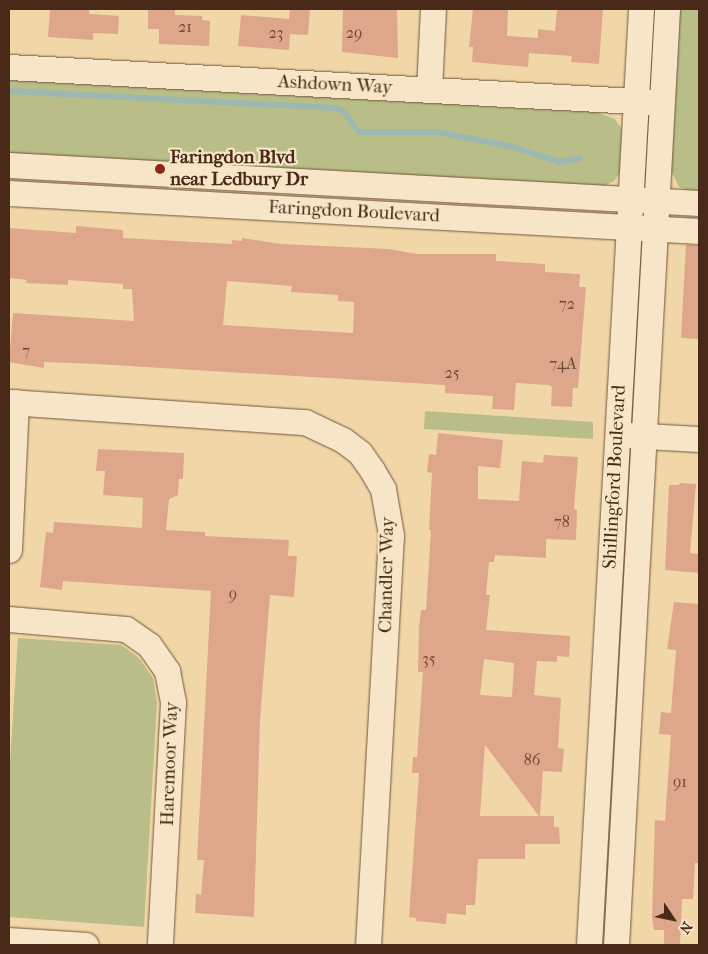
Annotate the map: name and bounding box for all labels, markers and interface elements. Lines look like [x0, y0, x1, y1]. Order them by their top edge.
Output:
house number: 21 [178, 17, 192, 37]
house number: 23 [269, 23, 283, 43]
house number: 29 [346, 23, 362, 43]
street label: Ashdown Way [277, 71, 393, 99]
place label: Faringdon Blvd near Ledbury Dr [170, 147, 308, 191]
marker: Faringdon Blvd near Ledbury Dr [154, 163, 166, 175]
street label: Faringdon Boulevard [268, 196, 440, 228]
house number: 72 [559, 294, 575, 314]
house number: 7 [22, 341, 30, 361]
house number: 74A [549, 354, 577, 374]
house number: 25 [444, 363, 460, 383]
street label: Shillingford Boulevard [599, 384, 631, 570]
house number: 78 [554, 512, 570, 532]
street label: Chandler Way [375, 517, 399, 633]
house number: 9 [229, 584, 237, 604]
house number: 35 [422, 649, 436, 669]
street label: Haremoor Way [156, 702, 184, 826]
house number: 86 [524, 750, 540, 770]
house number: 91 [673, 772, 687, 792]
north arrow [648, 894, 698, 944]
text: N [676, 919, 696, 937]

